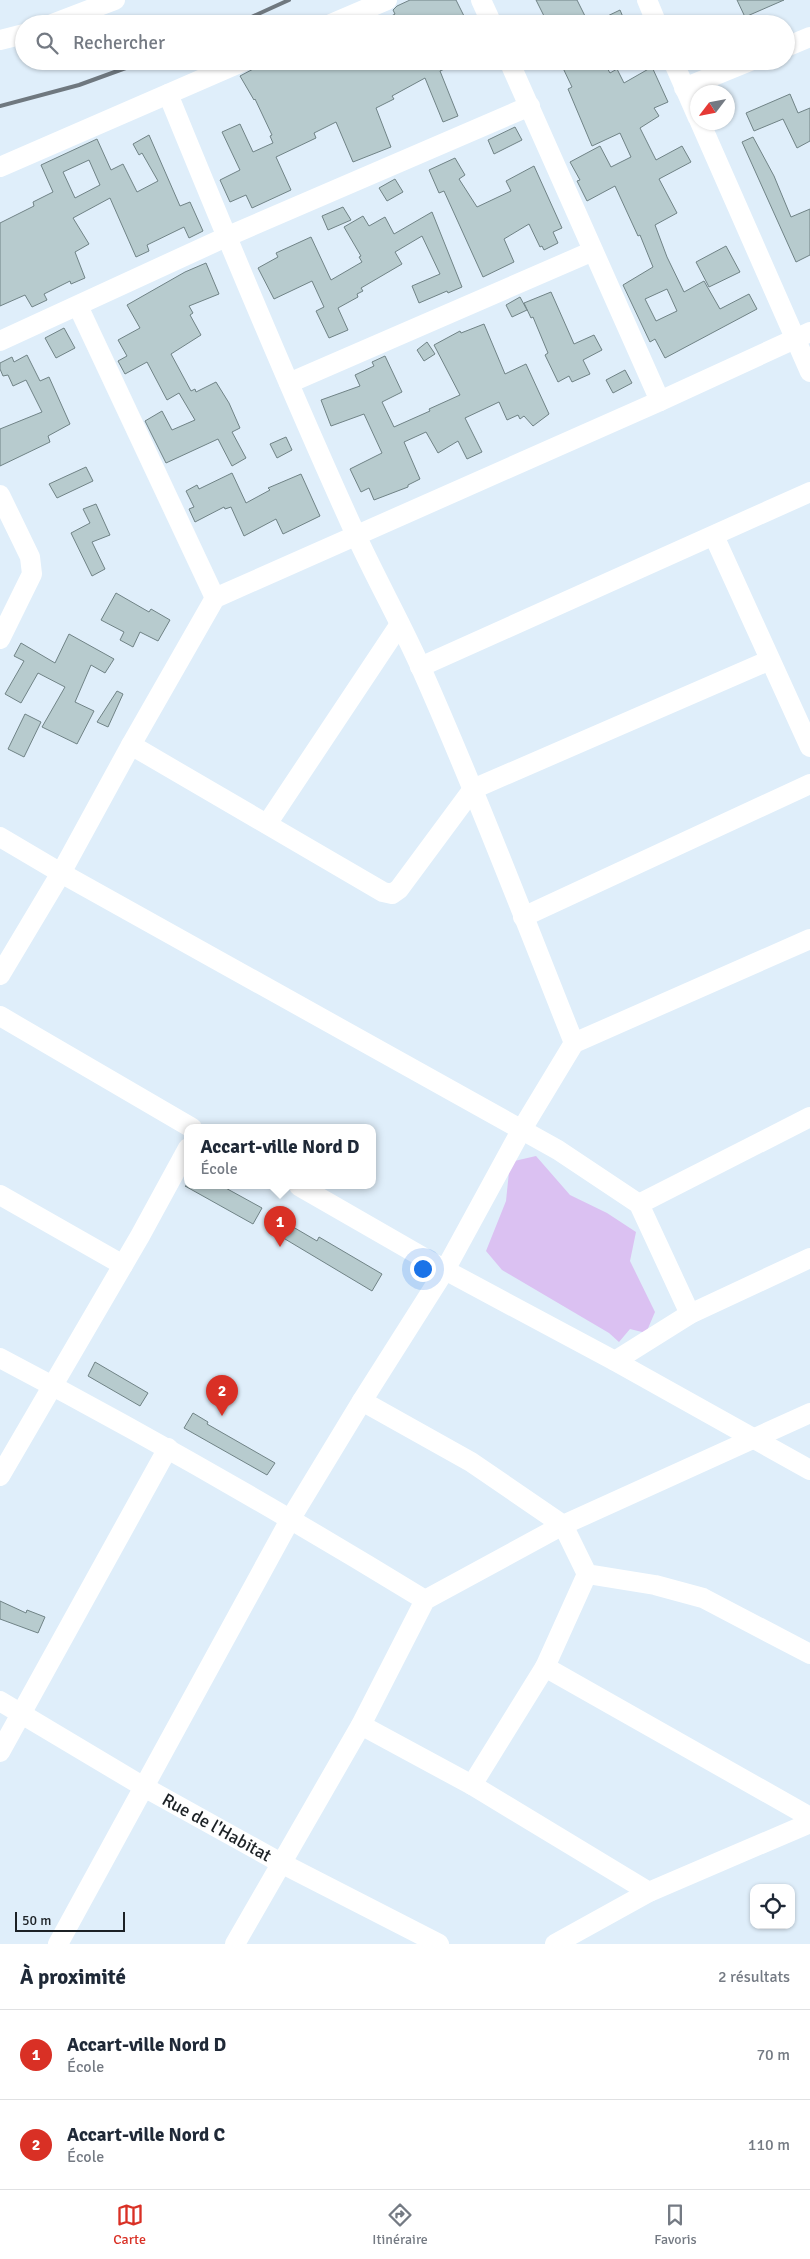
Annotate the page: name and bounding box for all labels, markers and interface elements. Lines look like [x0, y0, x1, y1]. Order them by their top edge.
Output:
search box [15, 15, 795, 70]
icon: search [33, 29, 61, 57]
text: Rechercher [73, 31, 165, 55]
north arrow [690, 85, 735, 130]
popup [184, 1124, 376, 1189]
text: Accart-ville Nord D [200, 1135, 360, 1159]
text: École [200, 1159, 238, 1179]
pin: 1 [264, 1206, 296, 1247]
your location [410, 1256, 436, 1282]
pin: 2 [206, 1375, 238, 1416]
street label: Rue de l'Habitat [158, 1788, 275, 1866]
map controls [750, 1884, 795, 1929]
button: locate [750, 1884, 795, 1929]
scale bar [15, 1909, 125, 1932]
text: 50 m [22, 1912, 51, 1929]
text: À proximité [20, 1964, 126, 1990]
text: 2 résultats [718, 1967, 790, 1987]
text: Accart-ville Nord D [67, 2033, 226, 2057]
text: 1 [32, 2045, 40, 2065]
text: 70 m [756, 2045, 790, 2065]
text: École [67, 2057, 104, 2077]
text: Accart-ville Nord C [67, 2123, 225, 2147]
text: 2 [32, 2135, 40, 2155]
text: 110 m [748, 2135, 790, 2155]
text: École [67, 2147, 104, 2167]
tab: Carte [113, 2201, 146, 2248]
tab: Itinéraire [372, 2201, 428, 2248]
tab: Favoris [654, 2201, 697, 2248]

